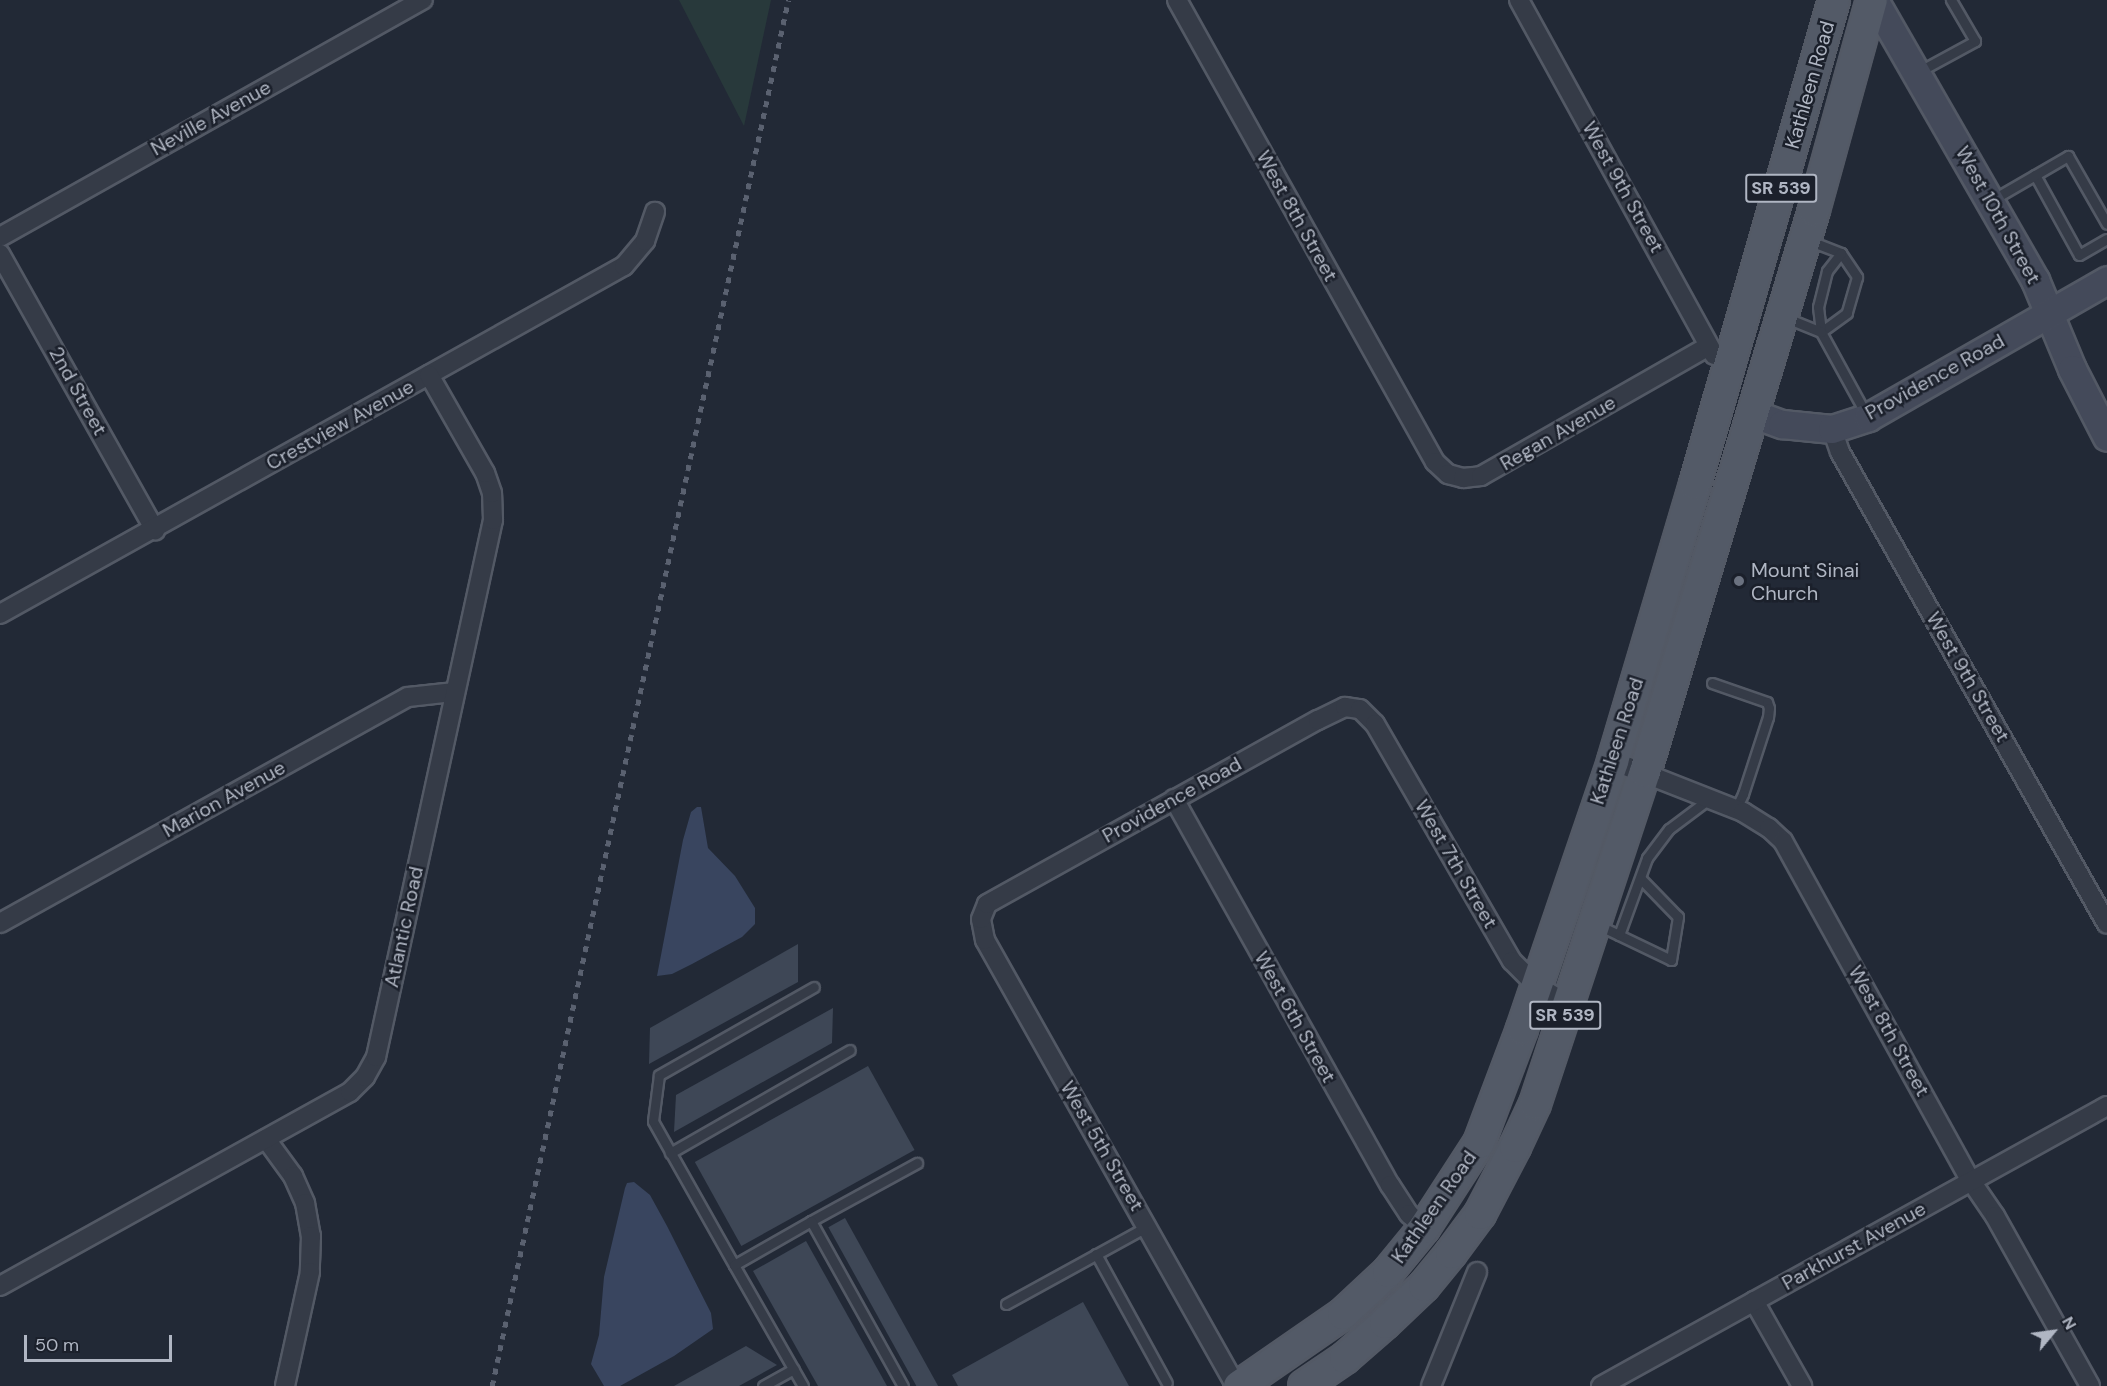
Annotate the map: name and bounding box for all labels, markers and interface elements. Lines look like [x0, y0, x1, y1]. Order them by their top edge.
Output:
street label: Kathleen Road [1780, 18, 1840, 152]
street label: Neville Avenue [147, 75, 275, 161]
street label: West 9th Street [1577, 117, 1669, 257]
street label: West 10th Street [1950, 142, 2046, 288]
street label: West 8th Street [1251, 146, 1343, 286]
road number: SR 539 [1745, 173, 1817, 203]
street label: Providence Road [1861, 329, 2009, 425]
street label: 2nd Street [44, 343, 112, 439]
street label: Crestview Avenue [262, 375, 418, 475]
street label: Regan Avenue [1496, 390, 1620, 476]
place label: Mount Sinai Church [1751, 558, 1859, 605]
marker: Mount Sinai Church [1732, 574, 1746, 588]
street label: West 9th Street [1921, 608, 2015, 746]
street label: Kathleen Road [1585, 675, 1649, 807]
street label: Providence Road [1098, 752, 1246, 848]
street label: Marion Avenue [158, 755, 290, 843]
street label: West 7th Street [1409, 795, 1503, 933]
street label: Atlantic Road [379, 864, 429, 990]
street label: West 6th Street [1249, 947, 1341, 1087]
street label: West 8th Street [1843, 961, 1935, 1101]
road number: SR 539 [1529, 1000, 1601, 1030]
street label: West 5th Street [1055, 1077, 1149, 1215]
street label: Kathleen Road [1386, 1146, 1482, 1268]
street label: Parkhurst Avenue [1778, 1197, 1930, 1295]
north arrow [2023, 1302, 2083, 1362]
text: N [2057, 1313, 2081, 1333]
scale bar [27, 1323, 176, 1361]
text: 50 m [35, 1333, 79, 1357]

